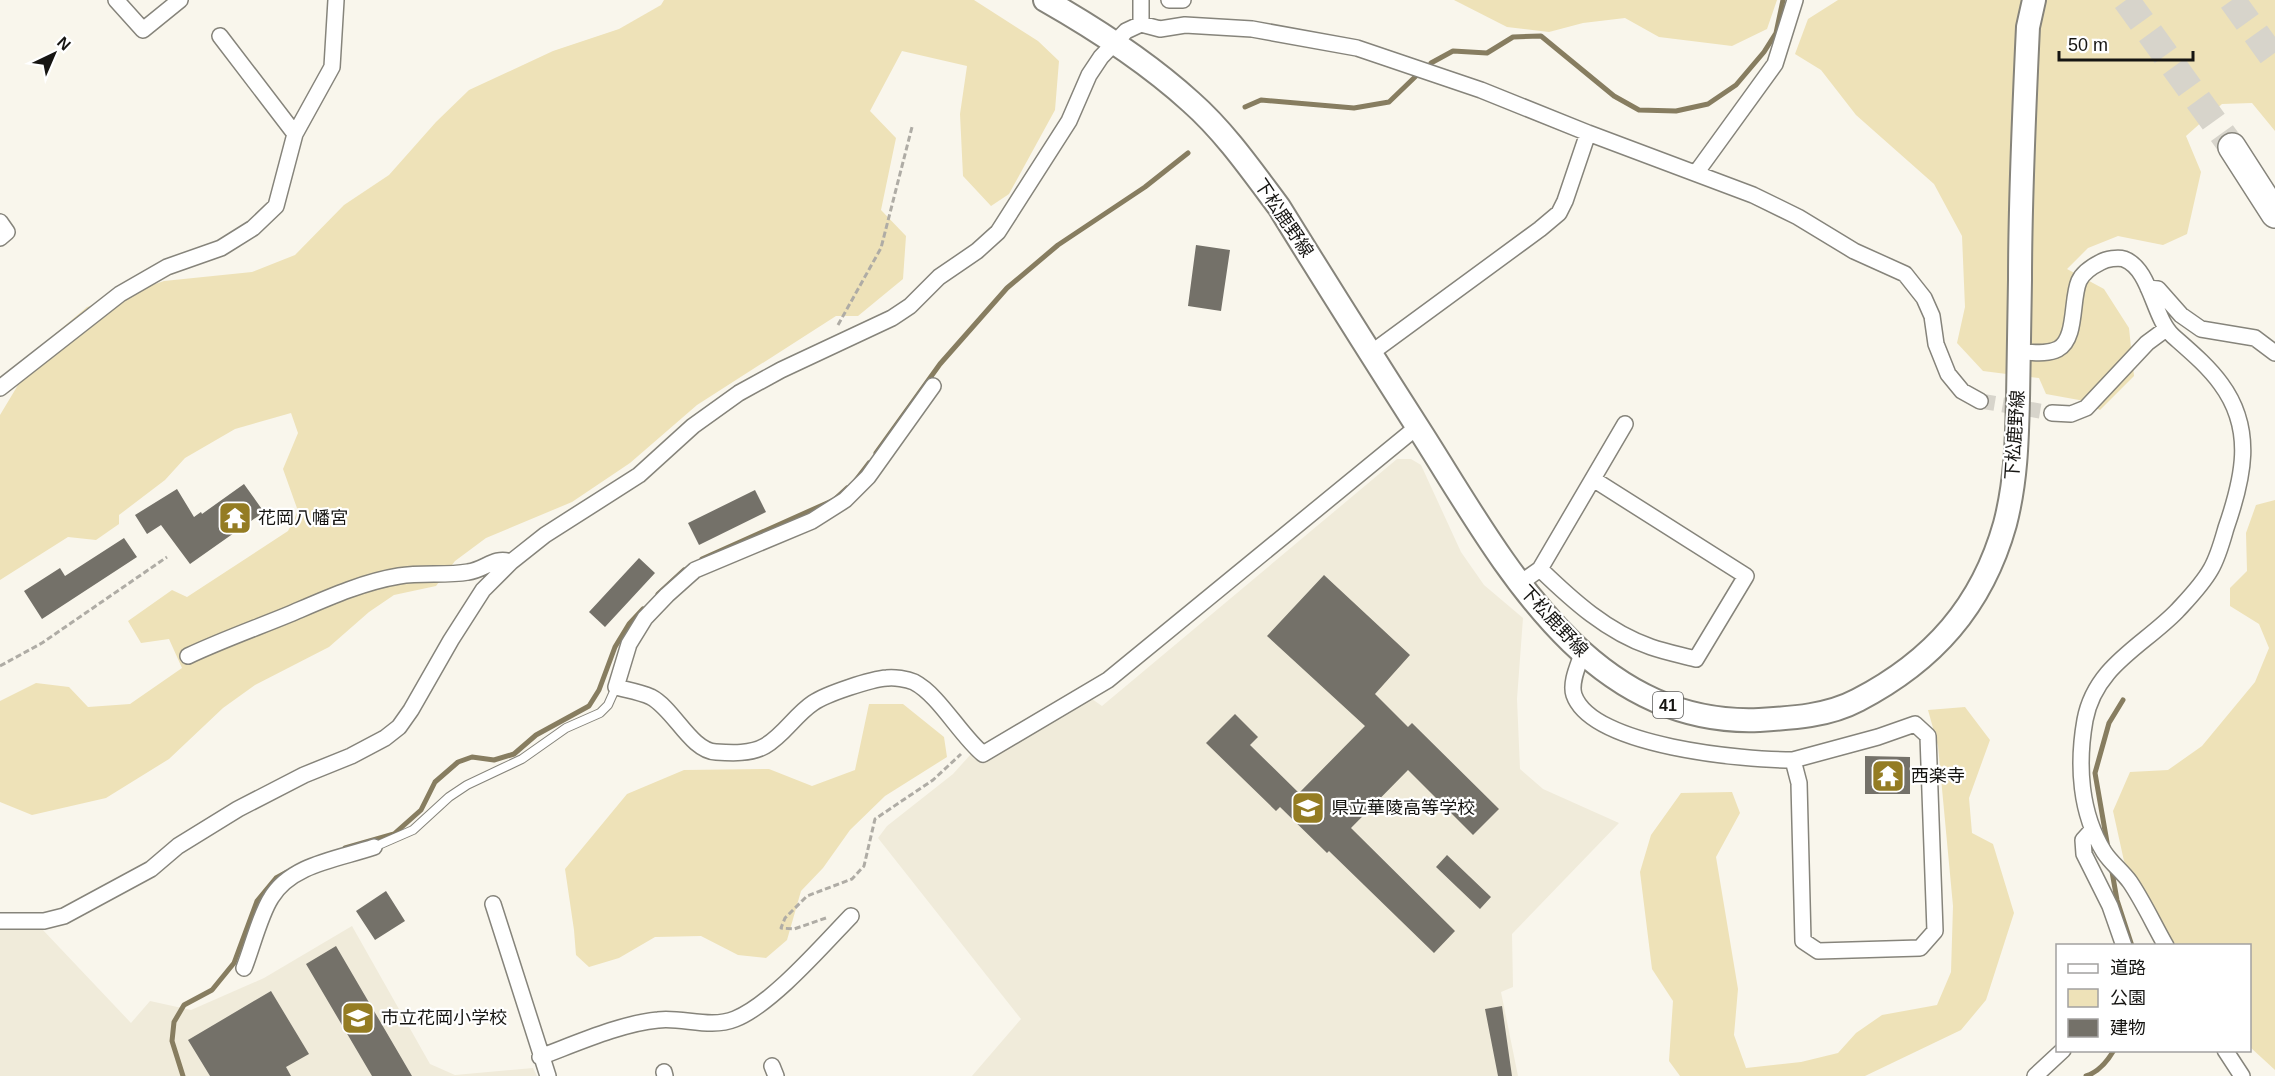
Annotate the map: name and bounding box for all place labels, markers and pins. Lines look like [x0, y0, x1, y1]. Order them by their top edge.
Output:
temple icon: 花岡八幡宮 [217, 500, 253, 536]
place label: 花岡八幡宮 [258, 508, 348, 528]
temple icon: 西楽寺 [1870, 758, 1906, 794]
place label: 西楽寺 [1911, 766, 1965, 786]
school or university icon: 県立華陵高等学校 [1290, 790, 1326, 826]
place label: 県立華陵高等学校 [1331, 798, 1475, 818]
school or university icon: 市立花岡小学校 [340, 1000, 376, 1036]
place label: 市立花岡小学校 [381, 1008, 507, 1028]

